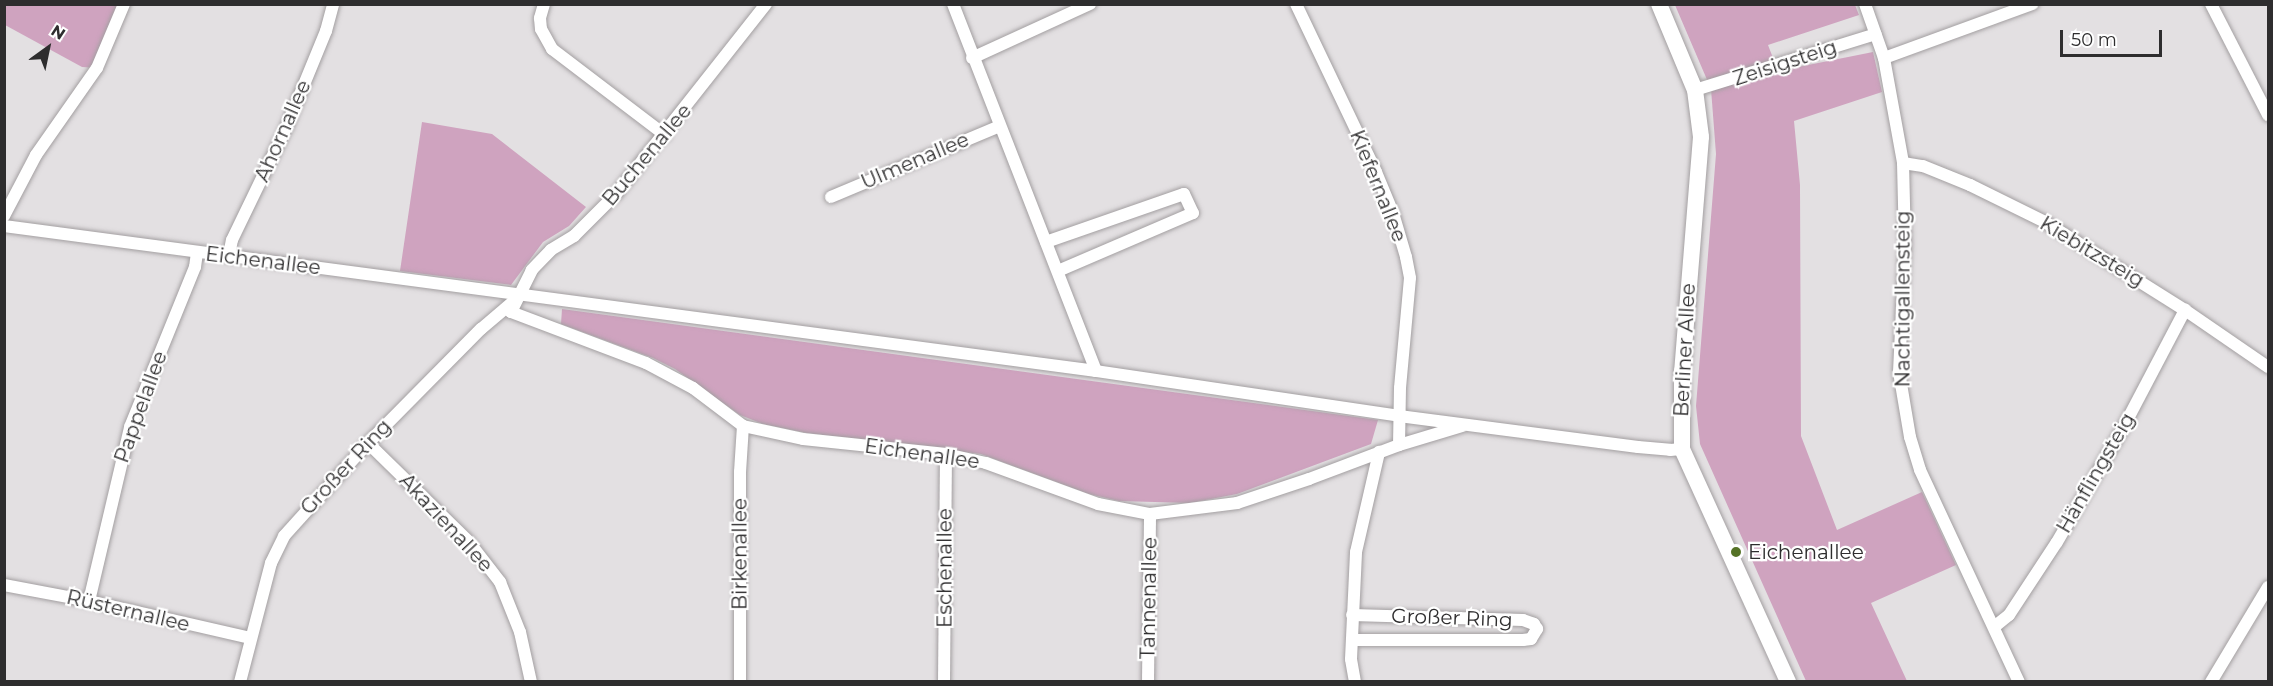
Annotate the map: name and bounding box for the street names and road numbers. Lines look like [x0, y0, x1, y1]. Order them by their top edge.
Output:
street label: Zeisigsteig [1730, 35, 1840, 91]
street label: Ahornallee [250, 77, 316, 185]
street label: Buchenallee [597, 99, 697, 211]
street label: Kiefernallee [1345, 127, 1411, 245]
street label: Ulmenallee [857, 128, 973, 194]
street label: Nachtigallensteig [1891, 211, 1915, 387]
street label: Kiebitzsteig [2035, 211, 2149, 293]
street label: Eichenallee [204, 242, 322, 280]
street label: Berliner Allee [1670, 283, 1700, 417]
street label: Pappelallee [110, 348, 172, 466]
street label: Hänflingsteig [2052, 409, 2140, 537]
street label: Großer Ring [296, 414, 396, 520]
street label: Eichenallee [863, 434, 981, 474]
street label: Akazienallee [394, 469, 498, 577]
street label: Birkenallee [728, 498, 752, 610]
street label: Eschenallee [933, 508, 957, 628]
street label: Tannenallee [1136, 537, 1162, 659]
street label: Rüsternallee [64, 585, 192, 637]
street label: Großer Ring [1391, 604, 1513, 632]

